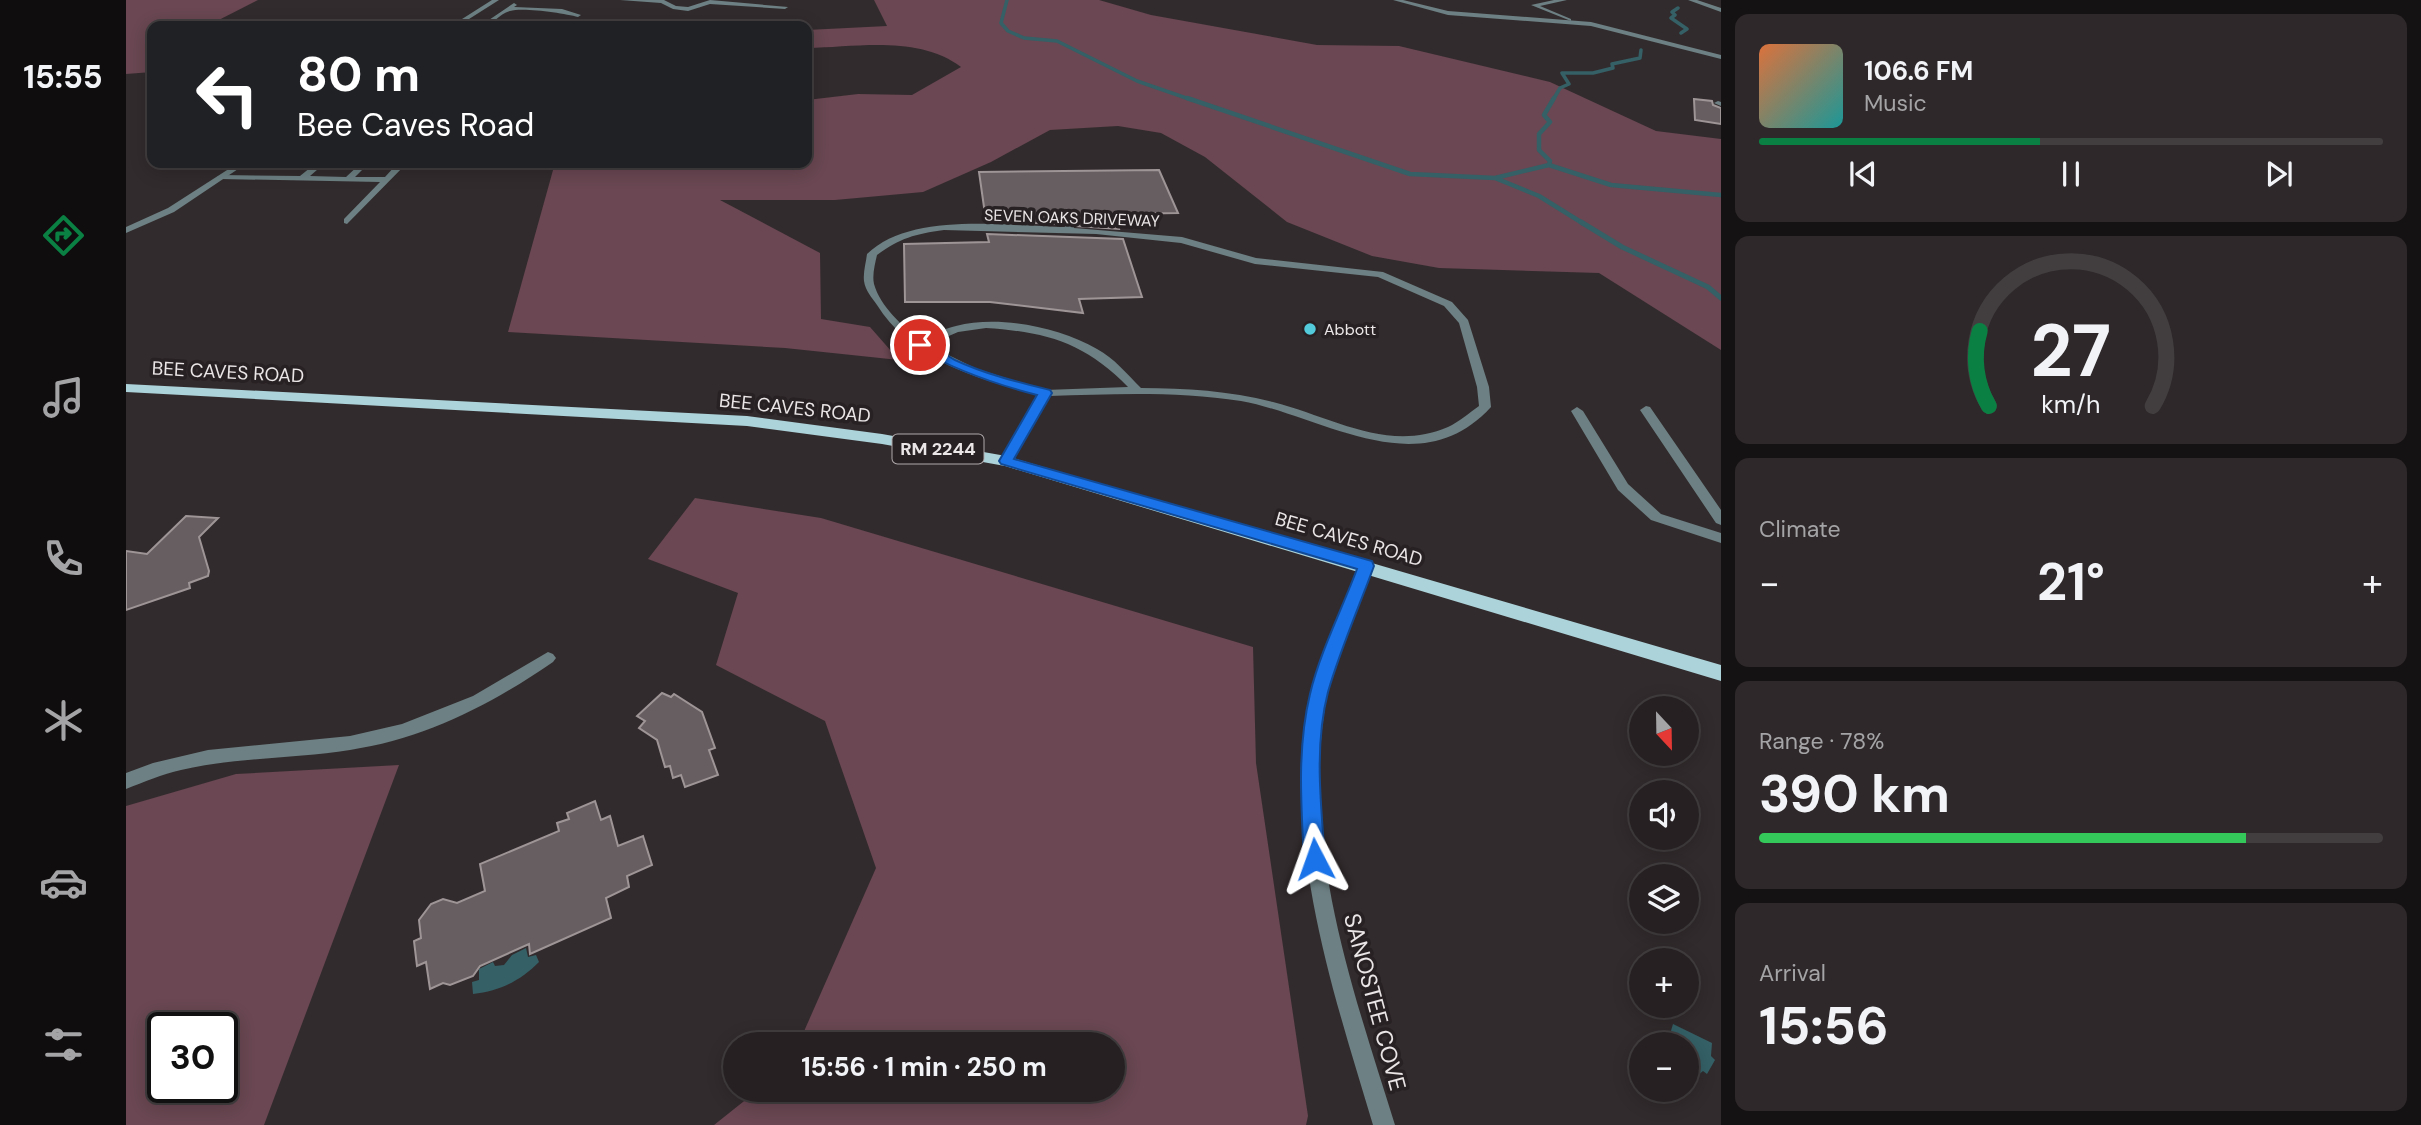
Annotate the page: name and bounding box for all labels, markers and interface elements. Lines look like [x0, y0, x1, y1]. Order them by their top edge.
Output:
text: 80 m [297, 42, 420, 106]
icon: left [182, 49, 273, 140]
text: 106.6 FM [1864, 54, 1973, 88]
text: 15:55 [23, 56, 103, 98]
text: Music [1864, 88, 1927, 118]
text: Bee Caves Road [297, 104, 534, 146]
icon: previous [1844, 155, 1882, 193]
icon: pause [2052, 155, 2090, 193]
icon: next [2260, 155, 2298, 193]
street label: SEVEN OAKS DRIVEWAY [984, 204, 1160, 232]
icon: directions [39, 211, 88, 260]
text: 27 [2031, 305, 2111, 400]
pin [890, 315, 950, 375]
place label: Abbott [1324, 319, 1376, 340]
marker: Abbott [1302, 321, 1318, 337]
icon: arrive [901, 326, 939, 364]
street label: BEE CAVES ROAD [151, 356, 305, 388]
icon: music [39, 373, 88, 422]
street label: BEE CAVES ROAD [718, 388, 872, 428]
text: km/h [2041, 388, 2101, 421]
road number: RM 2244 [892, 434, 984, 463]
street label: BEE CAVES ROAD [1272, 506, 1426, 572]
text: Climate [1759, 514, 1841, 544]
icon: phone [39, 534, 88, 583]
text: 21° [2037, 548, 2105, 616]
text: − [1759, 558, 1780, 608]
text: + [2362, 558, 2383, 608]
icon: climate [39, 696, 88, 745]
north arrow [1629, 696, 1699, 766]
map controls [1629, 696, 1699, 1102]
text: Range · 78% [1759, 726, 1884, 756]
text: 390 km [1759, 760, 1950, 828]
button: sound [1629, 780, 1699, 850]
position arrow [1278, 822, 1352, 896]
icon: car [39, 858, 88, 907]
button: layers [1629, 864, 1699, 934]
street label: SANOSTEE COVE [1337, 910, 1413, 1094]
button: + [1629, 948, 1699, 1018]
text: Arrival [1759, 958, 1826, 988]
text: 15:56 [1759, 992, 1889, 1060]
speed limit sign: 30 [147, 1012, 238, 1103]
icon: filters [39, 1020, 88, 1069]
button: − [1629, 1032, 1699, 1102]
text: 15:56 · 1 min · 250 m [801, 1050, 1047, 1084]

